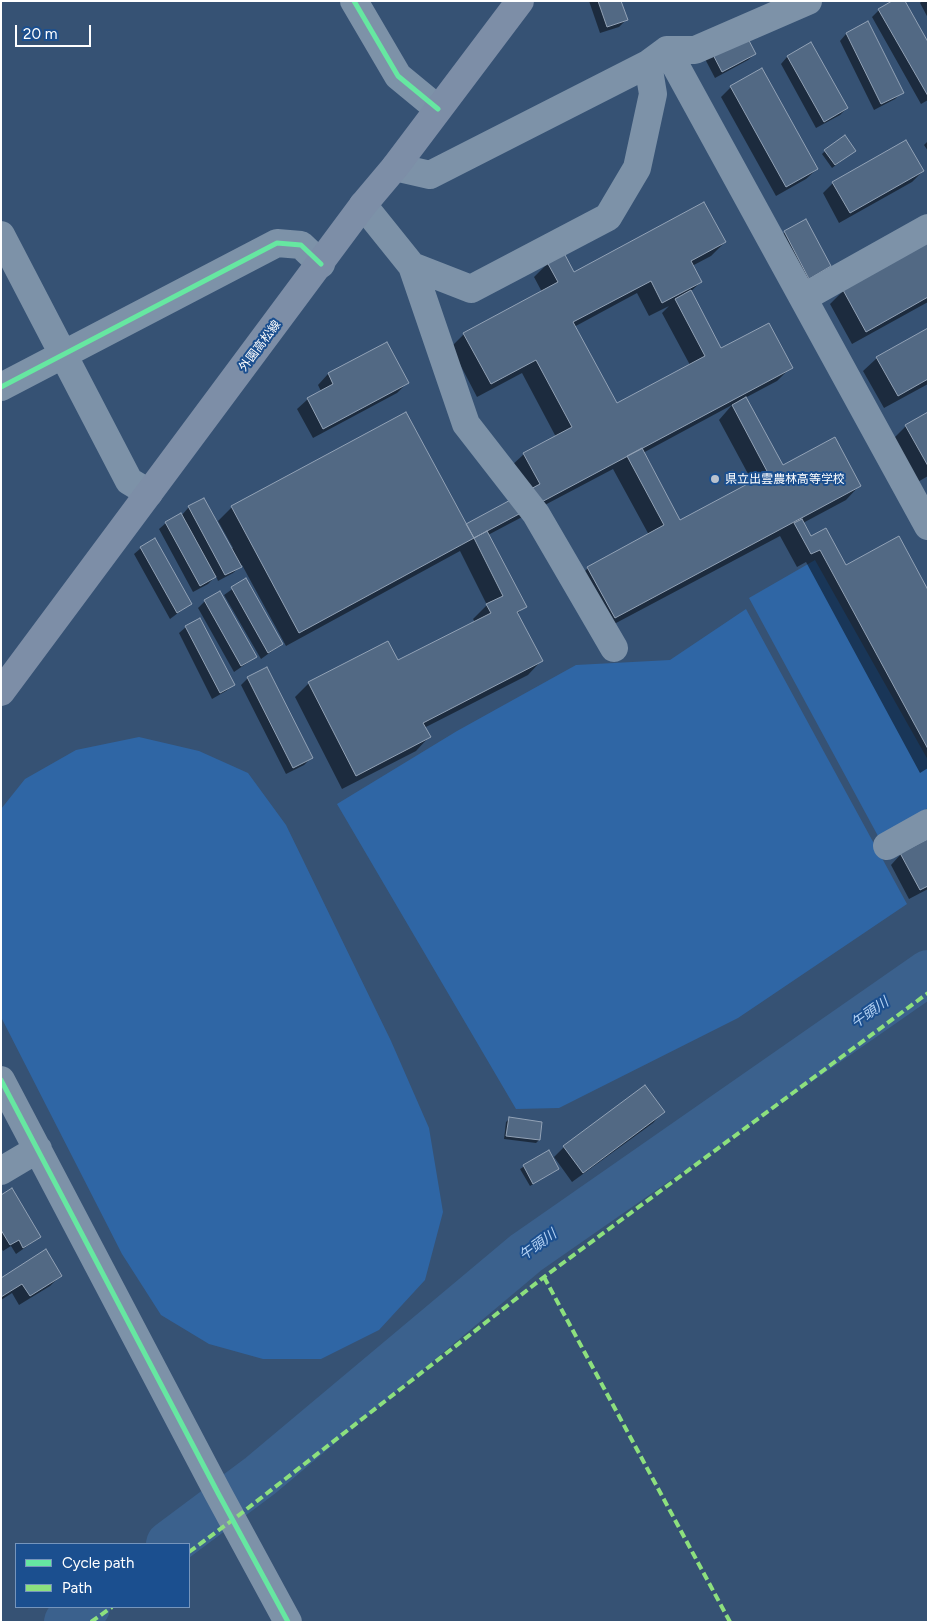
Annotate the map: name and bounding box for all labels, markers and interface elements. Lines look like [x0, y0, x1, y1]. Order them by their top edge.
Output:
scale bar [18, 15, 94, 47]
text: 20 m [23, 25, 57, 43]
street label: 外園高松線 [236, 318, 284, 374]
place label: 県立出雲農林高等学校 [725, 472, 845, 486]
marker: 県立出雲農林高等学校 [709, 473, 721, 485]
water label: 午頭川 [848, 994, 892, 1032]
water label: 午頭川 [516, 1226, 560, 1264]
legend [15, 1543, 190, 1608]
text: Cycle path [62, 1554, 134, 1572]
text: Path [62, 1579, 92, 1597]

